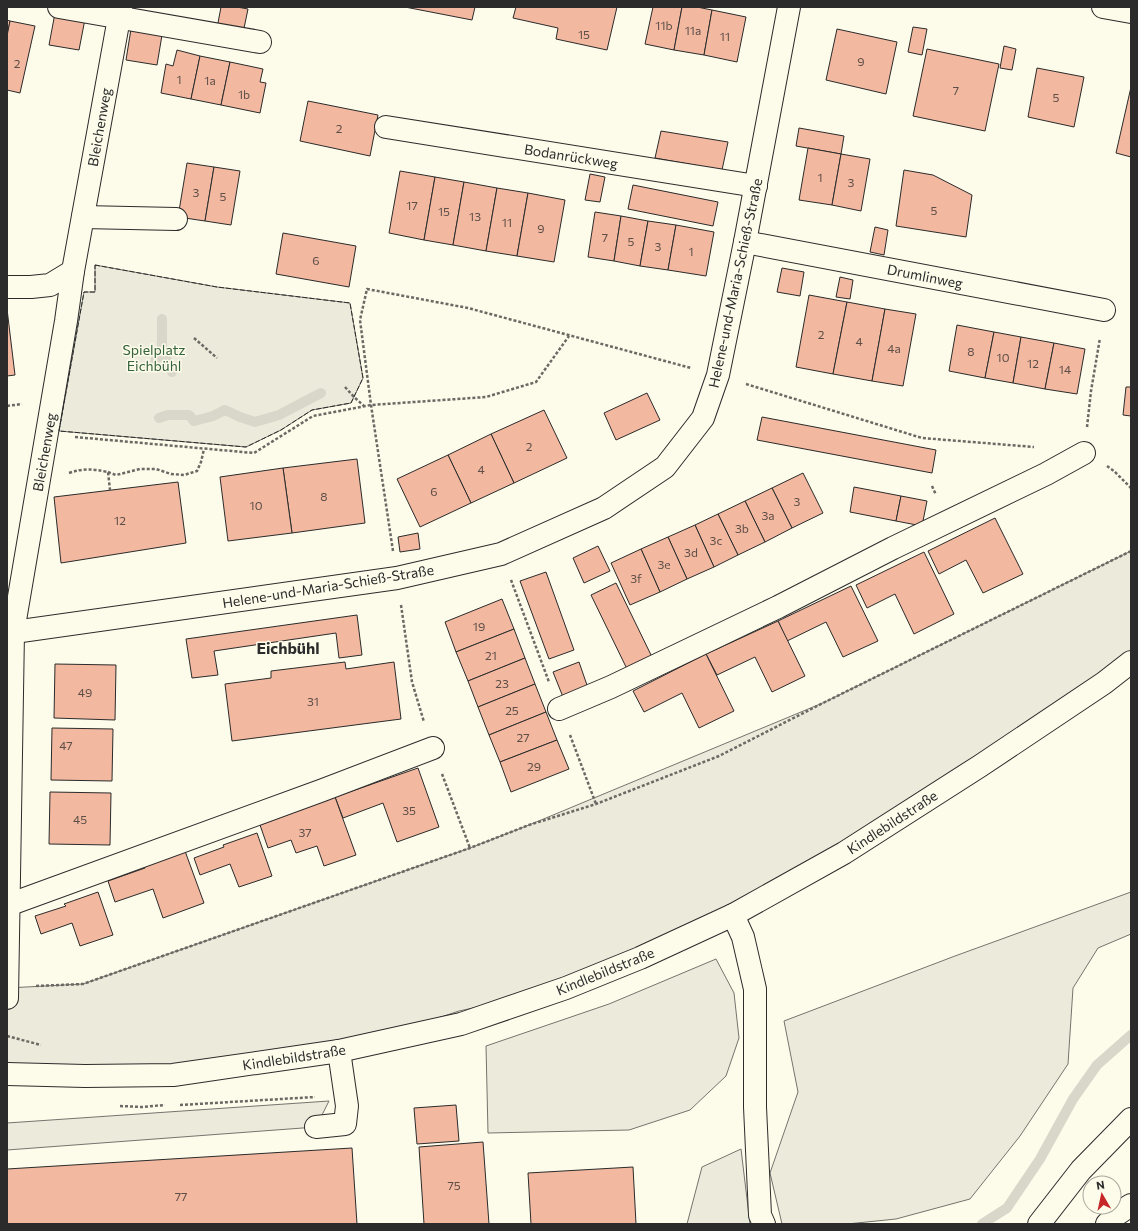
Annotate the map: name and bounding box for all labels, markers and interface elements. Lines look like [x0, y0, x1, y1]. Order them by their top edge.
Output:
house number: 11b [655, 18, 673, 32]
house number: 11a [685, 23, 701, 37]
house number: 15 [578, 27, 590, 41]
house number: 11 [720, 29, 730, 43]
house number: 9 [857, 54, 865, 68]
house number: 2 [14, 56, 21, 70]
house number: 1 [176, 72, 182, 86]
house number: 1a [204, 73, 216, 87]
house number: 7 [953, 83, 959, 97]
street label: Bleichenweg [84, 86, 114, 168]
house number: 1b [238, 87, 250, 101]
house number: 5 [1053, 90, 1060, 104]
house number: 2 [336, 121, 343, 135]
street label: Bodanrückweg [523, 140, 619, 172]
house number: 1 [817, 170, 823, 184]
house number: 3 [848, 175, 855, 189]
street label: Helene-und-Maria-Schieß-Straße [704, 177, 766, 389]
house number: 3 [193, 185, 200, 199]
house number: 5 [220, 189, 227, 203]
house number: 17 [406, 198, 418, 212]
house number: 5 [931, 203, 938, 217]
house number: 15 [438, 204, 450, 218]
house number: 13 [469, 209, 481, 223]
house number: 11 [502, 215, 512, 229]
house number: 9 [537, 221, 545, 235]
house number: 7 [602, 230, 608, 244]
house number: 5 [628, 234, 635, 248]
house number: 3 [655, 239, 662, 253]
house number: 1 [688, 244, 694, 258]
house number: 6 [312, 253, 320, 267]
street label: Drumlinweg [886, 260, 965, 292]
house number: 2 [818, 327, 825, 341]
house number: 4 [855, 334, 863, 348]
park label: Spielplatz Eichbühl [123, 341, 185, 374]
house number: 4a [887, 341, 901, 355]
house number: 8 [967, 344, 975, 358]
house number: 10 [997, 350, 1010, 364]
house number: 12 [1027, 356, 1039, 370]
house number: 14 [1059, 362, 1071, 376]
street label: Bleichenweg [29, 411, 59, 493]
house number: 2 [526, 439, 533, 453]
house number: 4 [477, 462, 485, 476]
house number: 6 [430, 484, 438, 498]
house number: 8 [320, 489, 328, 503]
house number: 3 [794, 494, 801, 508]
house number: 10 [250, 498, 263, 512]
house number: 3a [761, 508, 775, 522]
house number: 12 [114, 513, 126, 527]
house number: 3b [735, 521, 749, 535]
house number: 3c [710, 533, 722, 547]
house number: 3d [684, 545, 698, 559]
house number: 3e [657, 557, 671, 571]
street label: Helene-und-Maria-Schieß-Straße [221, 561, 435, 611]
house number: 3f [630, 571, 642, 585]
house number: 19 [473, 619, 485, 633]
district label: Eichbühl [256, 638, 320, 657]
house number: 21 [485, 648, 497, 662]
house number: 23 [495, 676, 509, 690]
house number: 49 [78, 685, 92, 699]
house number: 31 [307, 694, 319, 708]
house number: 25 [505, 703, 519, 717]
house number: 27 [517, 730, 529, 744]
house number: 47 [59, 738, 73, 752]
house number: 29 [527, 759, 541, 773]
street label: Kindlebildstraße [844, 786, 940, 858]
house number: 35 [402, 803, 416, 817]
house number: 45 [73, 812, 87, 826]
house number: 37 [298, 825, 312, 839]
street label: Kindlebildstraße [553, 944, 657, 998]
street label: Kindlebildstraße [241, 1040, 347, 1074]
north arrow [1082, 1175, 1122, 1215]
house number: 75 [447, 1178, 461, 1192]
text: N [1095, 1178, 1105, 1192]
house number: 77 [175, 1189, 187, 1203]

